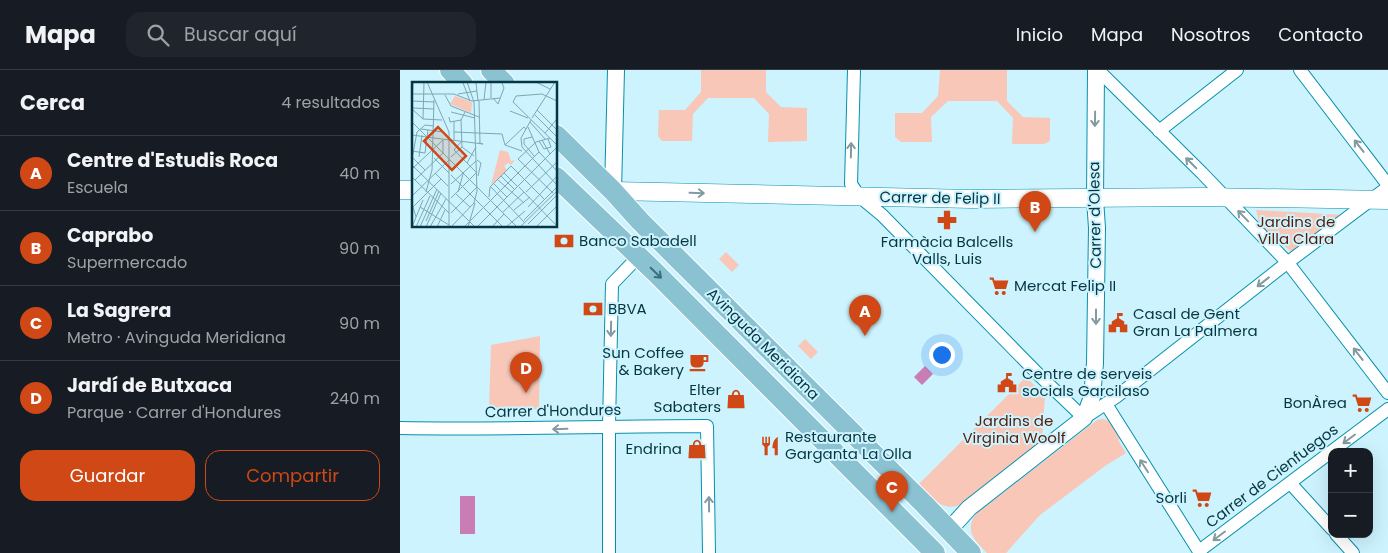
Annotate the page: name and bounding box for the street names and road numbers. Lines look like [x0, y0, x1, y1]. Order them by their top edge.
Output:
street label: Carrer d'Olesa [1083, 161, 1106, 269]
street label: Carrer de Felip II [879, 186, 1001, 209]
street label: Avinguda Meridiana [703, 283, 824, 404]
street label: Carrer d'Hondures [485, 399, 622, 422]
street label: Carrer de Cienfuegos [1201, 419, 1342, 532]

